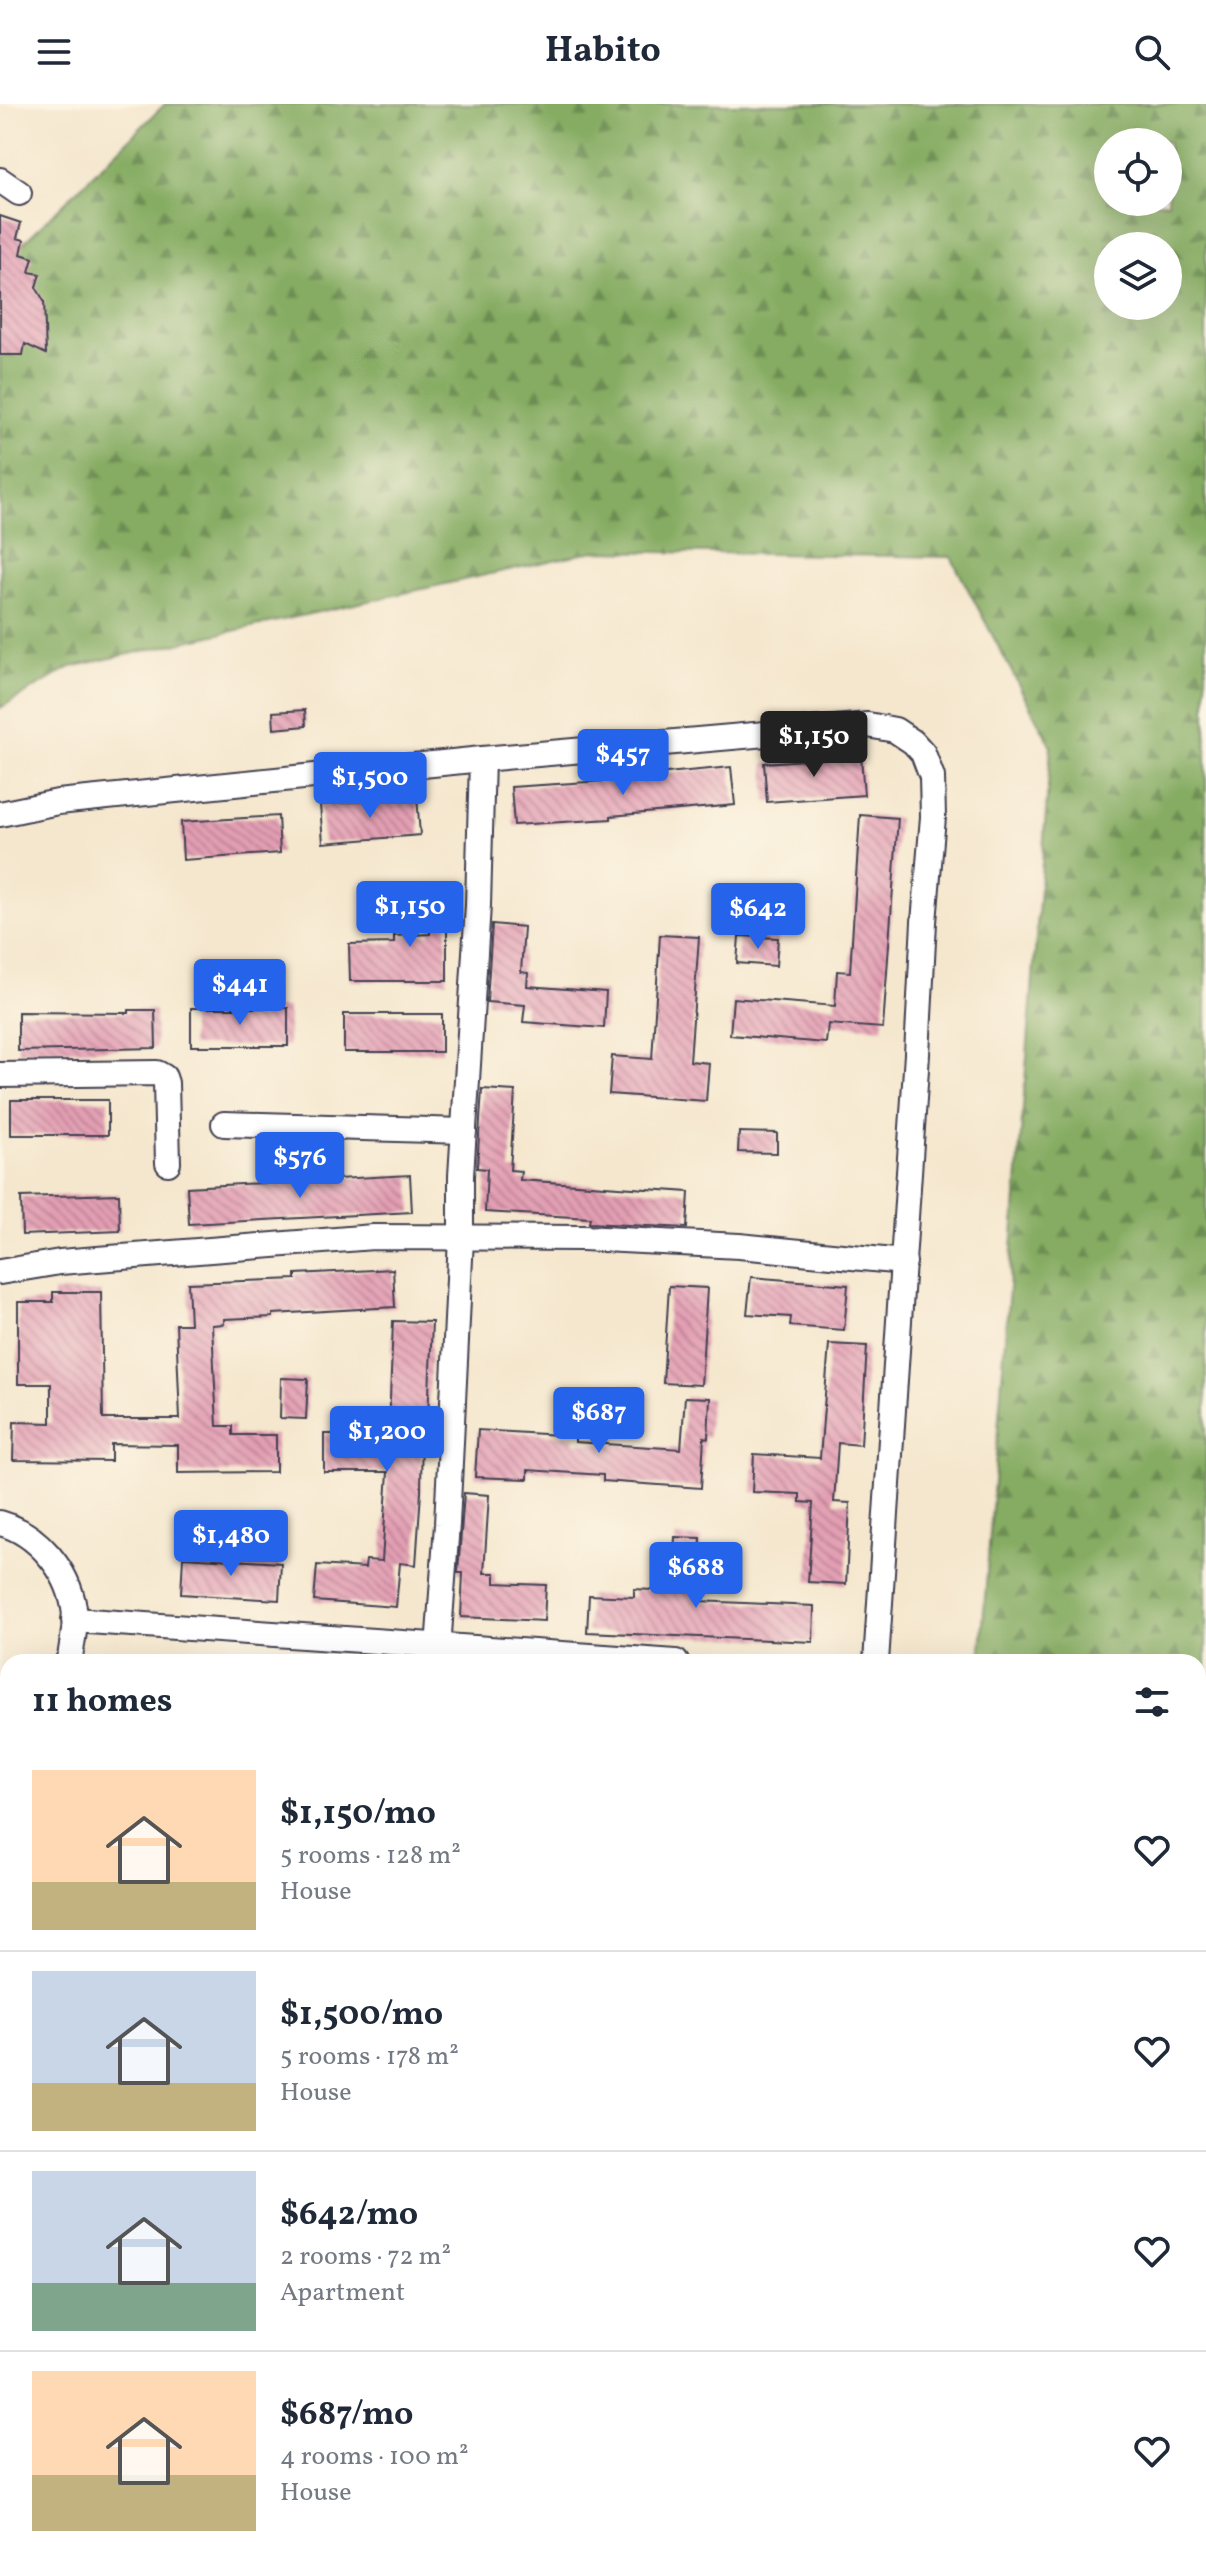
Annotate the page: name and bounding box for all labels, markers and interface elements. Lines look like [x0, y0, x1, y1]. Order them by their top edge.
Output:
text: Habito [545, 27, 661, 77]
icon: menu [32, 30, 76, 74]
icon: search [1130, 30, 1174, 74]
map controls [1094, 128, 1182, 320]
button: locate [1094, 128, 1182, 216]
button: layers [1094, 232, 1182, 320]
pin: $1,150 [749, 711, 879, 779]
text: $1,150 [778, 719, 850, 755]
pin: $457 [576, 729, 670, 797]
text: $457 [596, 737, 650, 773]
pin: $1,500 [305, 752, 435, 820]
text: $1,500 [332, 760, 408, 796]
pin: $1,150 [345, 881, 475, 949]
pin: $642 [711, 883, 805, 951]
text: $1,150 [374, 889, 446, 925]
text: $642 [729, 891, 787, 927]
pin: $441 [193, 959, 287, 1027]
text: $441 [212, 967, 268, 1003]
pin: $576 [253, 1132, 347, 1200]
text: $576 [273, 1140, 327, 1176]
pin: $687 [552, 1387, 646, 1455]
text: $687 [571, 1395, 627, 1431]
pin: $1,200 [322, 1406, 452, 1474]
text: $1,200 [348, 1414, 426, 1450]
pin: $1,480 [166, 1510, 296, 1578]
text: $1,480 [192, 1518, 270, 1554]
pin: $688 [649, 1542, 743, 1610]
text: $688 [667, 1550, 725, 1586]
text: 11 homes [32, 1679, 172, 1726]
icon: filters [1130, 1680, 1174, 1724]
text: $1,150/mo [280, 1791, 436, 1838]
icon: home [96, 1802, 192, 1898]
icon: heart [1130, 1828, 1174, 1872]
text: 5 rooms · 128 m² [280, 1838, 461, 1874]
text: House [280, 1874, 352, 1910]
text: $1,500/mo [280, 1992, 443, 2039]
icon: home [96, 2003, 192, 2099]
icon: heart [1130, 2029, 1174, 2073]
text: 5 rooms · 178 m² [280, 2039, 459, 2075]
text: House [280, 2075, 352, 2111]
text: $642/mo [280, 2192, 418, 2239]
icon: home [96, 2203, 192, 2299]
icon: heart [1130, 2229, 1174, 2273]
text: 2 rooms · 72 m² [280, 2239, 451, 2275]
text: Apartment [280, 2275, 405, 2311]
text: $687/mo [280, 2392, 414, 2439]
icon: home [96, 2403, 192, 2499]
icon: heart [1130, 2429, 1174, 2473]
text: 4 rooms · 100 m² [280, 2439, 469, 2475]
text: House [280, 2475, 352, 2511]

